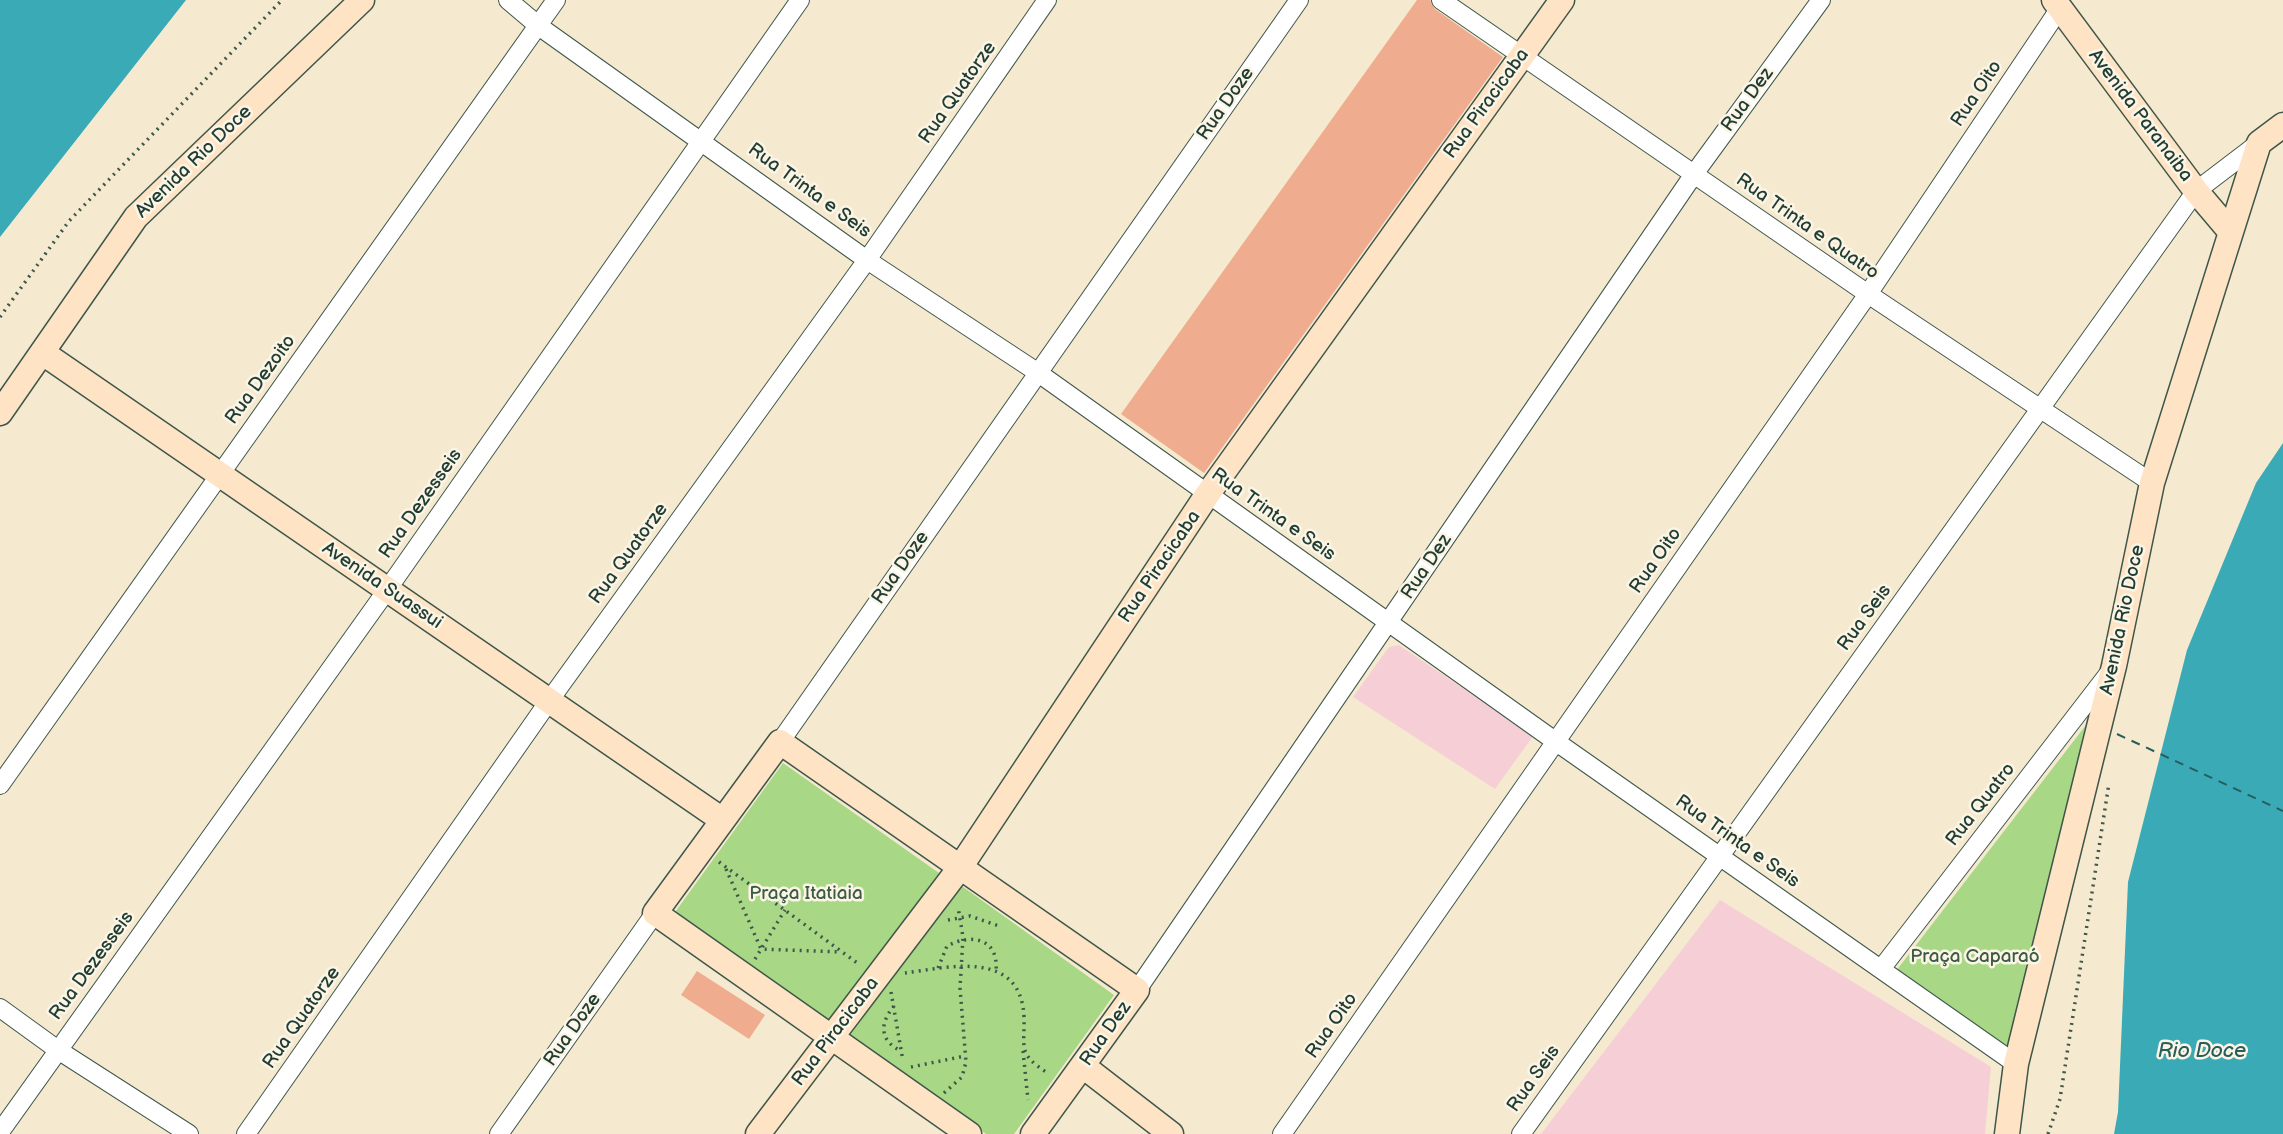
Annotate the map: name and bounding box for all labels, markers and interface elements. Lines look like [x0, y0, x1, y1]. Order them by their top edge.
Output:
street label: Rua Quatorze [914, 38, 1002, 148]
street label: Rua Piracicaba [1439, 45, 1535, 163]
street label: Avenida Paranaiba [2083, 45, 2197, 187]
street label: Rua Oito [1947, 57, 2007, 131]
street label: Rua Doze [1192, 63, 1260, 145]
street label: Rua Dez [1717, 63, 1779, 137]
street label: Avenida Rio Doce [131, 101, 257, 223]
street label: Rua Trinta e Seis [743, 139, 875, 243]
street label: Rua Trinta e Quatro [1731, 169, 1883, 285]
street label: Rua Dezoito [221, 331, 301, 429]
street label: Rua Dezesseis [375, 445, 467, 563]
street label: Rua Trinta e Seis [1206, 464, 1340, 566]
street label: Rua Quatorze [585, 499, 673, 609]
street label: Rua Piracicaba [1114, 507, 1206, 627]
street label: Rua Oito [1625, 524, 1687, 598]
street label: Rua Doze [867, 527, 935, 609]
street label: Rua Dez [1397, 530, 1457, 604]
street label: Avenida Suassui [318, 537, 446, 635]
street label: Avenida Rio Doce [2096, 543, 2150, 697]
street label: Rua Seis [1833, 580, 1897, 656]
street label: Rua Quatro [1941, 759, 2021, 851]
street label: Rua Trinta e Seis [1670, 791, 1804, 893]
park label: Praça Itatiaia [749, 883, 863, 905]
street label: Rua Dezesseis [45, 907, 139, 1025]
park label: Praça Caparaó [1910, 946, 2040, 968]
street label: Rua Quatorze [258, 963, 346, 1073]
street label: Rua Piracicaba [788, 973, 884, 1091]
street label: Rua Doze [539, 989, 607, 1071]
street label: Rua Oito [1301, 989, 1363, 1063]
street label: Rua Dez [1075, 997, 1137, 1071]
water label: Rio Doce [2158, 1039, 2246, 1065]
street label: Rua Seis [1503, 1041, 1565, 1117]

